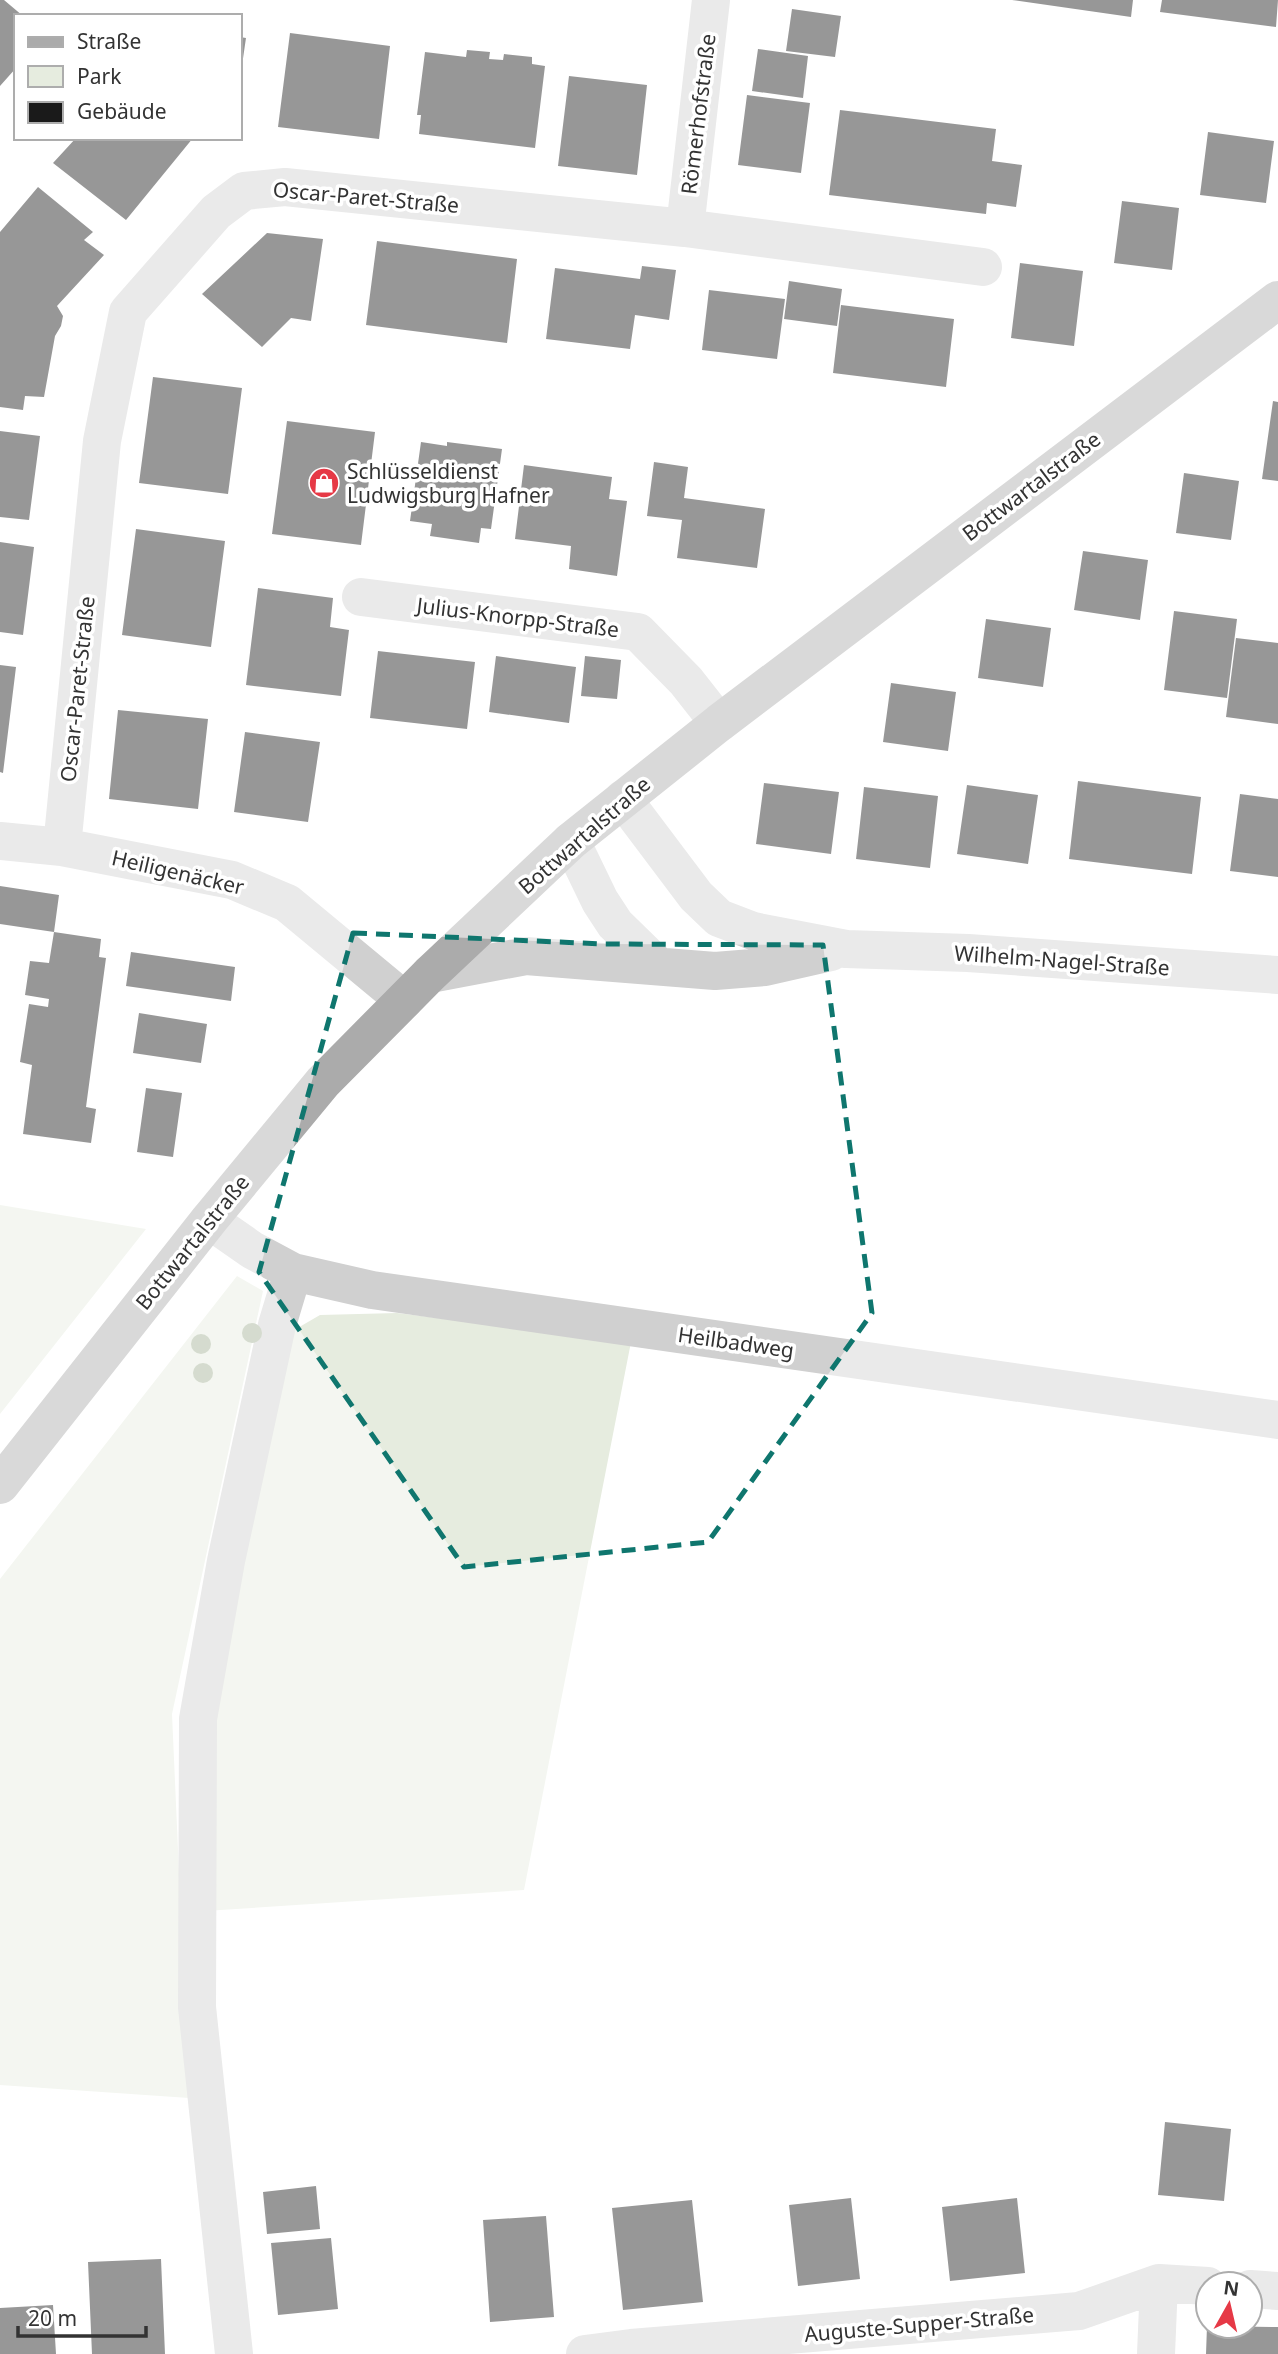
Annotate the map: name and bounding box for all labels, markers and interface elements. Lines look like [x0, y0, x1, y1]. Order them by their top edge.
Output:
legend [14, 14, 242, 140]
text: Straße [77, 27, 141, 55]
street label: Römerhofstraße [674, 32, 722, 196]
text: Park [77, 62, 122, 90]
text: Gebäude [77, 97, 167, 125]
street label: Oscar-Paret-Straße [272, 175, 460, 219]
street label: Bottwartalstraße [956, 425, 1106, 547]
place label: Schlüsseldienst Ludwigsburg Hafner [347, 457, 550, 509]
shop icon: Schlüsseldienst Ludwigsburg Hafner [307, 466, 341, 500]
street label: Julius-Knorpp-Straße [413, 590, 621, 643]
street label: Oscar-Paret-Straße [53, 595, 101, 783]
street label: Bottwartalstraße [512, 770, 656, 900]
street label: Heiligenäcker [109, 843, 247, 901]
street label: Wilhelm-Nagel-Straße [953, 939, 1171, 981]
street label: Bottwartalstraße [129, 1169, 255, 1315]
street label: Heilbadweg [676, 1320, 796, 1364]
north arrow [1194, 2270, 1264, 2340]
text: N [1222, 2274, 1241, 2302]
scale bar [18, 2294, 145, 2338]
street label: Auguste-Supper-Straße [803, 2300, 1035, 2348]
text: 20 m [28, 2304, 77, 2332]

